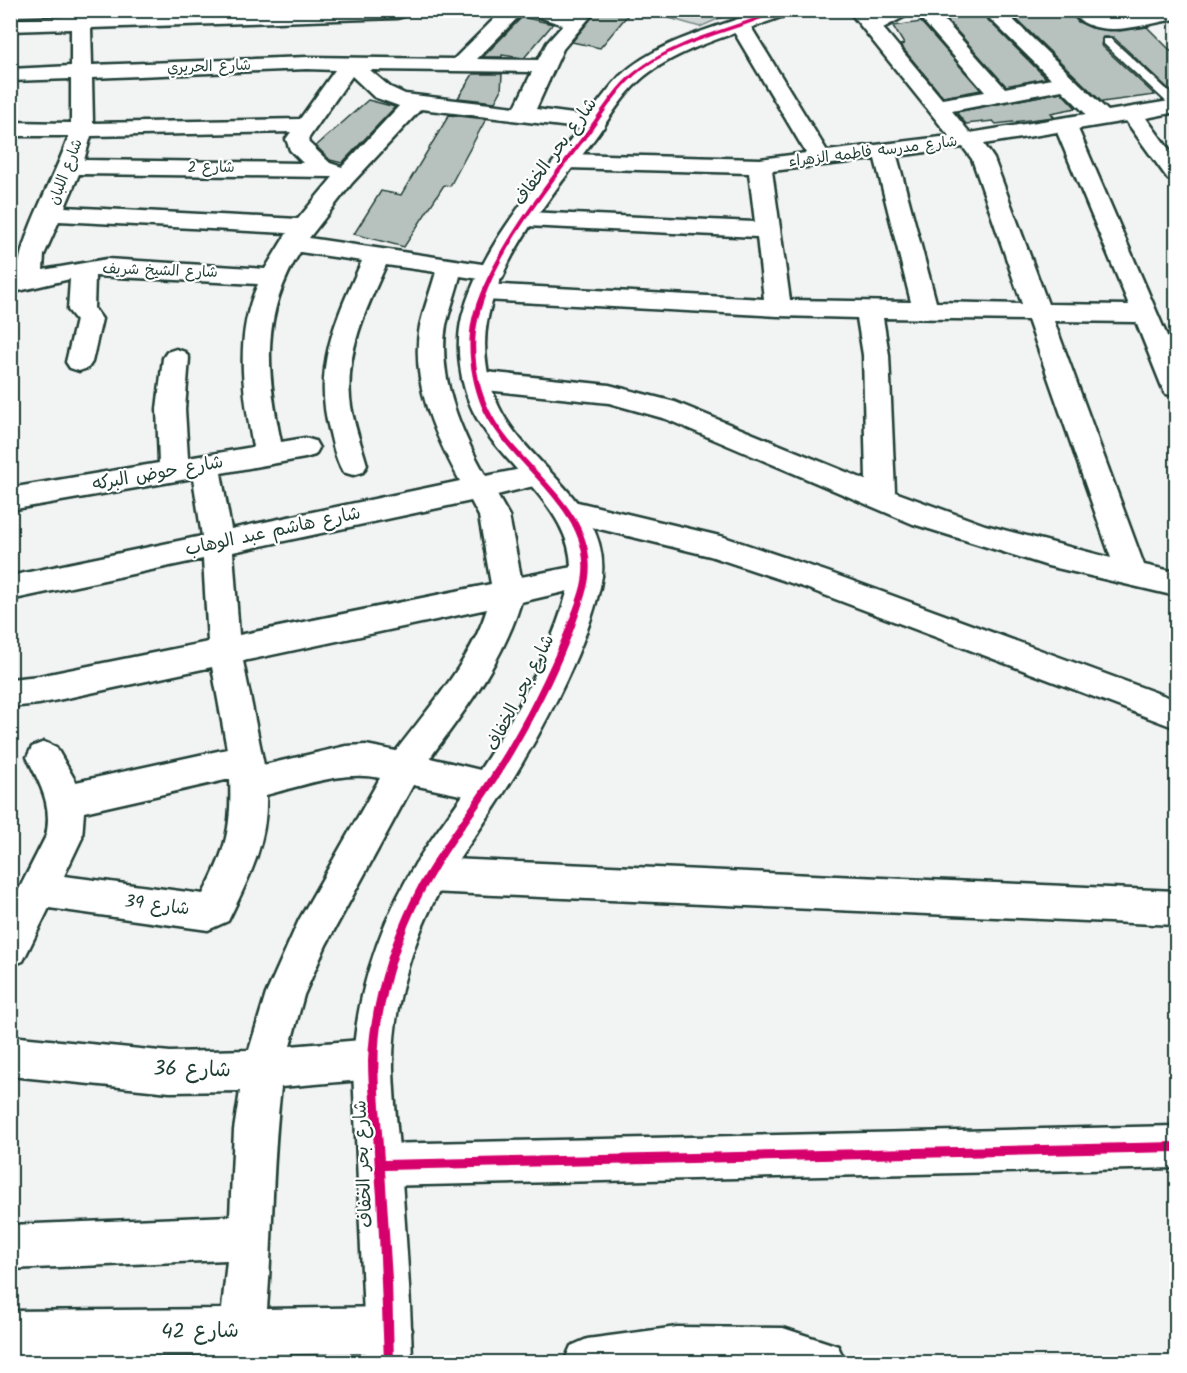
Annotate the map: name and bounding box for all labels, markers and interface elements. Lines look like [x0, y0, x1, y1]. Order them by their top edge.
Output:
street label: شارع الحريري [167, 54, 251, 80]
street label: شارع بحر الخفاف [507, 92, 605, 212]
street label: شارع مدرسه فاطمه الزهراء [787, 130, 959, 174]
street label: شارع اللبان [42, 135, 90, 209]
street label: شارع 2 [187, 156, 235, 180]
street label: شارع الشيخ شريف [102, 257, 218, 285]
street label: شارع حوض البركه [90, 448, 226, 500]
street label: شارع هاشم عبد الوهاب [183, 499, 363, 565]
street label: شارع بحر الخفاف [479, 629, 563, 757]
street label: شارع 39 [123, 888, 191, 924]
street label: شارع 36 [153, 1053, 231, 1087]
street label: شارع بحر الخفاف [346, 1099, 382, 1229]
street label: شارع 42 [161, 1315, 239, 1349]

